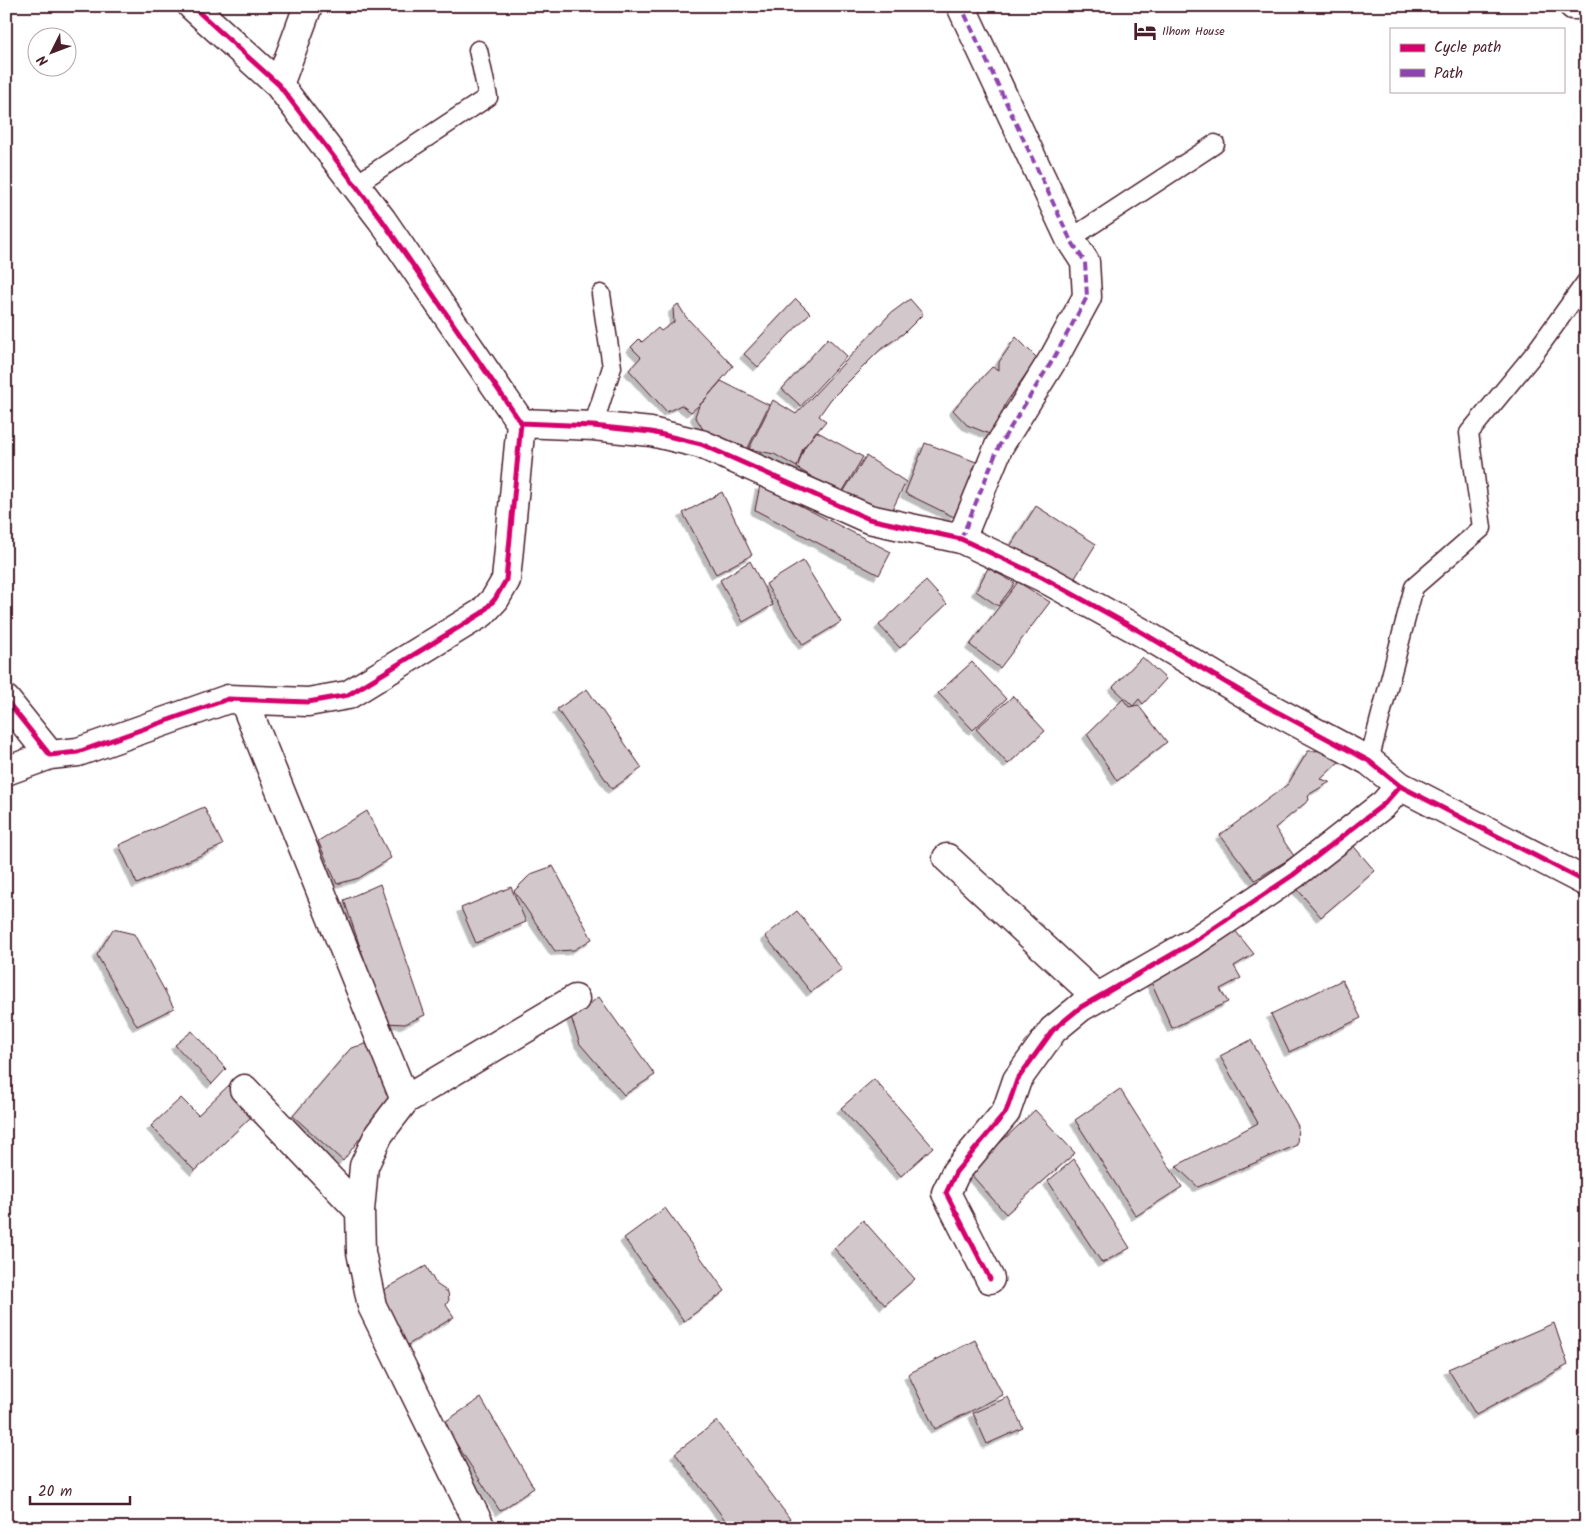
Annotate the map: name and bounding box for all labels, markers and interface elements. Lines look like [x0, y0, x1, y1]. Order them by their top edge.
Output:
hotel icon: Ilhom House [1132, 18, 1158, 44]
place label: Ilhom House [1162, 22, 1225, 41]
north arrow [28, 28, 78, 78]
legend [1390, 28, 1564, 92]
text: Cycle path [1434, 36, 1501, 60]
text: N [32, 49, 54, 71]
text: Path [1434, 62, 1463, 86]
scale bar [30, 1474, 130, 1506]
text: 20 m [38, 1480, 72, 1504]

